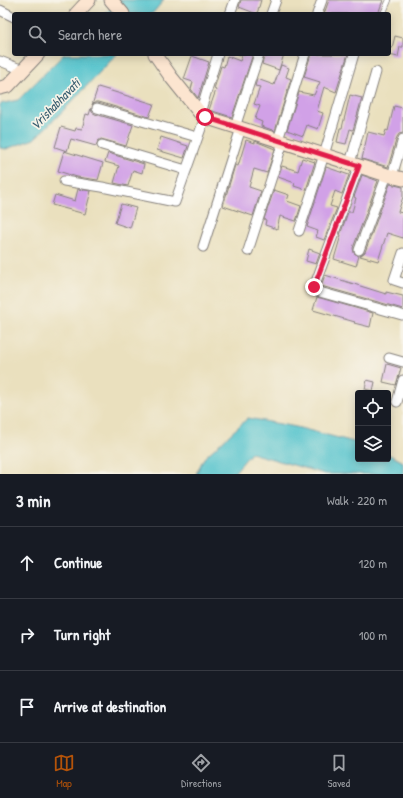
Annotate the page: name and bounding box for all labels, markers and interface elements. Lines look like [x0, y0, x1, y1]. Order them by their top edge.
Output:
search box [12, 12, 391, 56]
icon: search [26, 23, 48, 45]
text: Search here [58, 24, 122, 45]
water label: Vrishabhavati [26, 74, 85, 133]
route start [196, 108, 214, 126]
route end [305, 278, 323, 296]
map controls [355, 390, 391, 462]
button: locate [355, 390, 391, 426]
button: layers [355, 426, 391, 462]
text: 3 min [16, 489, 51, 512]
text: Walk · 220 m [327, 491, 387, 509]
icon: ahead [16, 552, 38, 574]
text: Continue [54, 552, 102, 573]
text: 120 m [359, 554, 387, 572]
icon: right [16, 624, 38, 646]
text: Turn right [54, 624, 110, 645]
text: 100 m [359, 626, 387, 644]
icon: arrive [16, 696, 38, 718]
text: Arrive at destination [54, 696, 166, 717]
tab: Map [53, 752, 75, 790]
tab: Directions [181, 752, 222, 790]
tab: Saved [328, 752, 350, 790]

